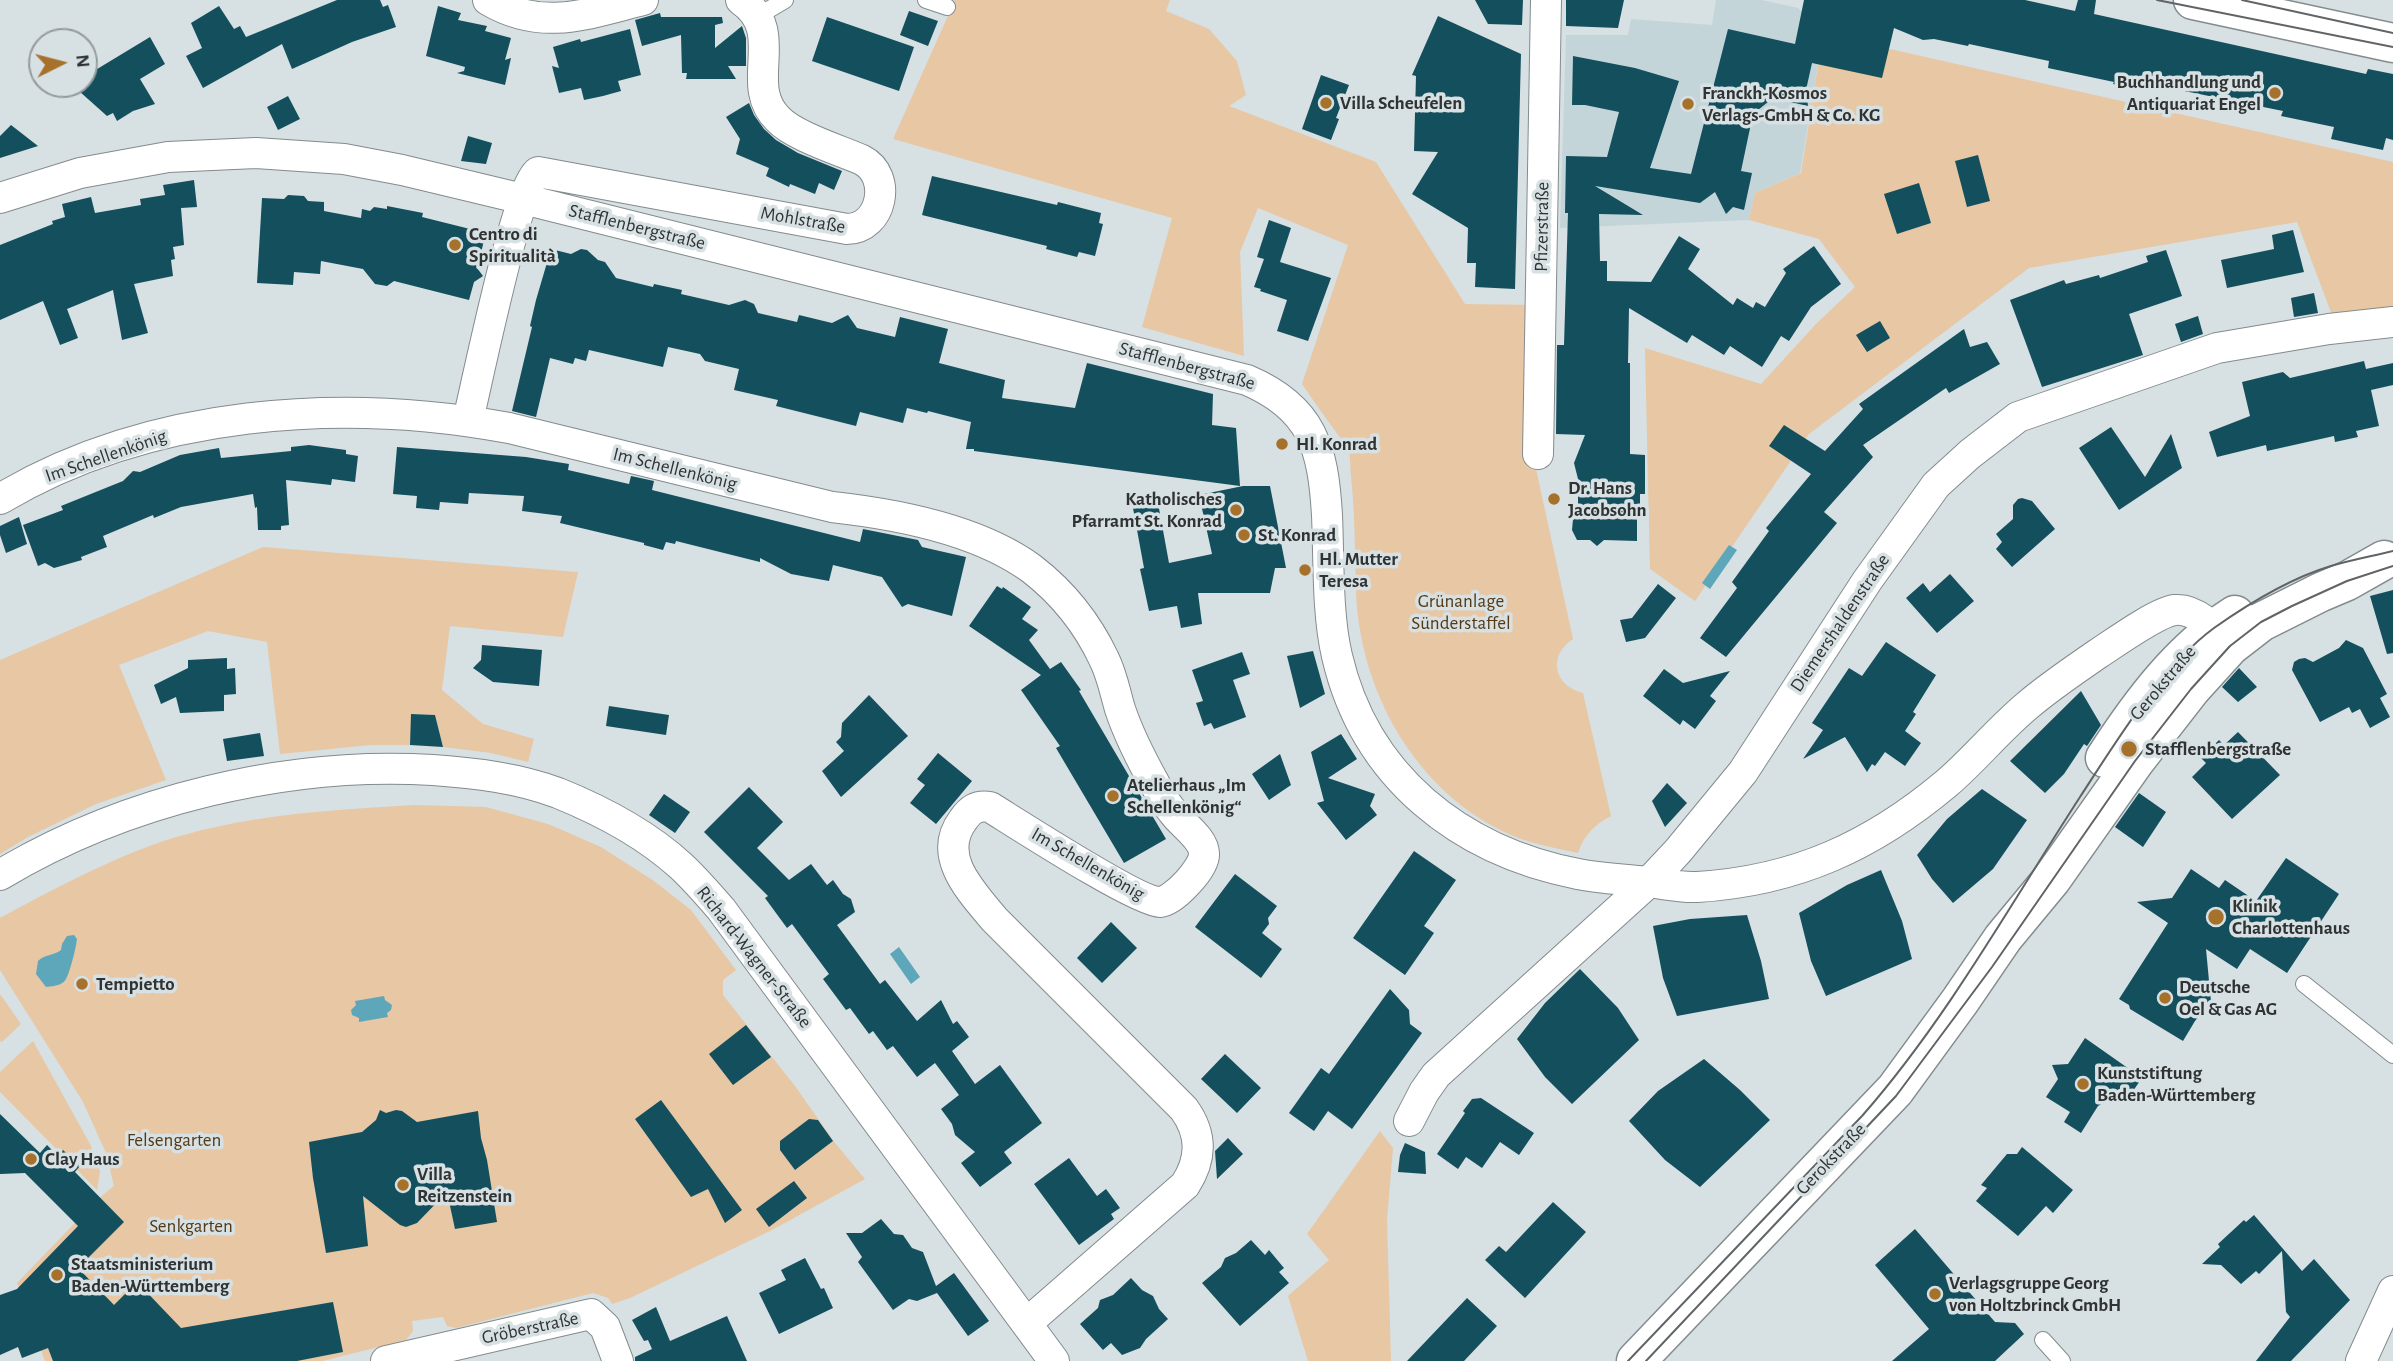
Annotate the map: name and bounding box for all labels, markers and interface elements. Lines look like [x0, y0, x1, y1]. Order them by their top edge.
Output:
north arrow [28, 28, 98, 98]
text: N [72, 53, 93, 69]
place label: Buchhandlung und Antiquariat Engel [2116, 71, 2261, 115]
place label: Franckh-Kosmos Verlags-GmbH & Co. KG [1702, 82, 1880, 126]
marker: Buchhandlung und Antiquariat Engel [2267, 85, 2283, 101]
place label: Villa Scheufelen [1340, 92, 1462, 114]
marker: Villa Scheufelen [1318, 95, 1334, 111]
marker: Franckh-Kosmos Verlags-GmbH & Co. KG [1680, 96, 1696, 112]
street label: Pfizerstraße [1530, 182, 1554, 272]
street label: Stafflenbergstraße [566, 199, 708, 255]
street label: Mohlstraße [759, 201, 847, 239]
place label: Centro di Spiritualità [469, 223, 556, 267]
marker: Centro di Spiritualità [447, 237, 463, 253]
street label: Stafflenbergstraße [1117, 337, 1257, 395]
street label: Im Schellenkönig [42, 425, 170, 487]
place label: Hl. Konrad [1296, 433, 1377, 455]
marker: Hl. Konrad [1274, 436, 1290, 452]
street label: Im Schellenkönig [611, 443, 739, 495]
place label: Dr. Hans Jacobsohn [1568, 477, 1647, 521]
place label: Katholisches Pfarramt St. Konrad [1071, 488, 1222, 532]
marker: Dr. Hans Jacobsohn [1546, 491, 1562, 507]
marker: Katholisches Pfarramt St. Konrad [1228, 502, 1244, 518]
place label: St. Konrad [1258, 524, 1336, 546]
marker: St. Konrad [1236, 527, 1252, 543]
place label: Hl. Mutter Teresa [1319, 548, 1398, 592]
street label: Diemershaldenstraße [1785, 550, 1895, 696]
marker: Hl. Mutter Teresa [1297, 562, 1313, 578]
park label: Grünanlage Sünderstaffel [1411, 590, 1511, 634]
street label: Gerokstraße [2125, 641, 2201, 725]
place label: Stafflenbergstraße [2145, 738, 2291, 760]
marker: Stafflenbergstraße [2119, 739, 2139, 759]
place label: Atelierhaus „Im Schellenkönig“ [1127, 774, 1246, 818]
marker: Atelierhaus „Im Schellenkönig“ [1105, 788, 1121, 804]
street label: Im Schellenkönig [1027, 822, 1149, 906]
street label: Richard-Wagner-Straße [691, 881, 817, 1033]
place label: Klinik Charlottenhaus [2232, 895, 2350, 939]
marker: Klinik Charlottenhaus [2206, 907, 2226, 927]
place label: Tempietto [96, 973, 175, 995]
marker: Tempietto [74, 976, 90, 992]
place label: Deutsche Oel & Gas AG [2179, 976, 2277, 1020]
marker: Deutsche Oel & Gas AG [2157, 990, 2173, 1006]
place label: Kunststiftung Baden-Württemberg [2097, 1062, 2255, 1106]
marker: Kunststiftung Baden-Württemberg [2075, 1076, 2091, 1092]
street label: Gerokstraße [1791, 1118, 1871, 1200]
park label: Felsengarten [127, 1129, 221, 1151]
place label: Clay Haus [45, 1148, 120, 1170]
marker: Clay Haus [23, 1151, 39, 1167]
place label: Villa Reitzenstein [417, 1163, 512, 1207]
marker: Villa Reitzenstein [395, 1177, 411, 1193]
park label: Senkgarten [149, 1215, 233, 1237]
place label: Staatsministerium Baden-Württemberg [71, 1253, 229, 1297]
marker: Staatsministerium Baden-Württemberg [49, 1267, 65, 1283]
place label: Verlagsgruppe Georg von Holtzbrinck GmbH [1949, 1272, 2121, 1316]
marker: Verlagsgruppe Georg von Holtzbrinck GmbH [1927, 1286, 1943, 1302]
street label: Gröberstraße [480, 1307, 580, 1349]

